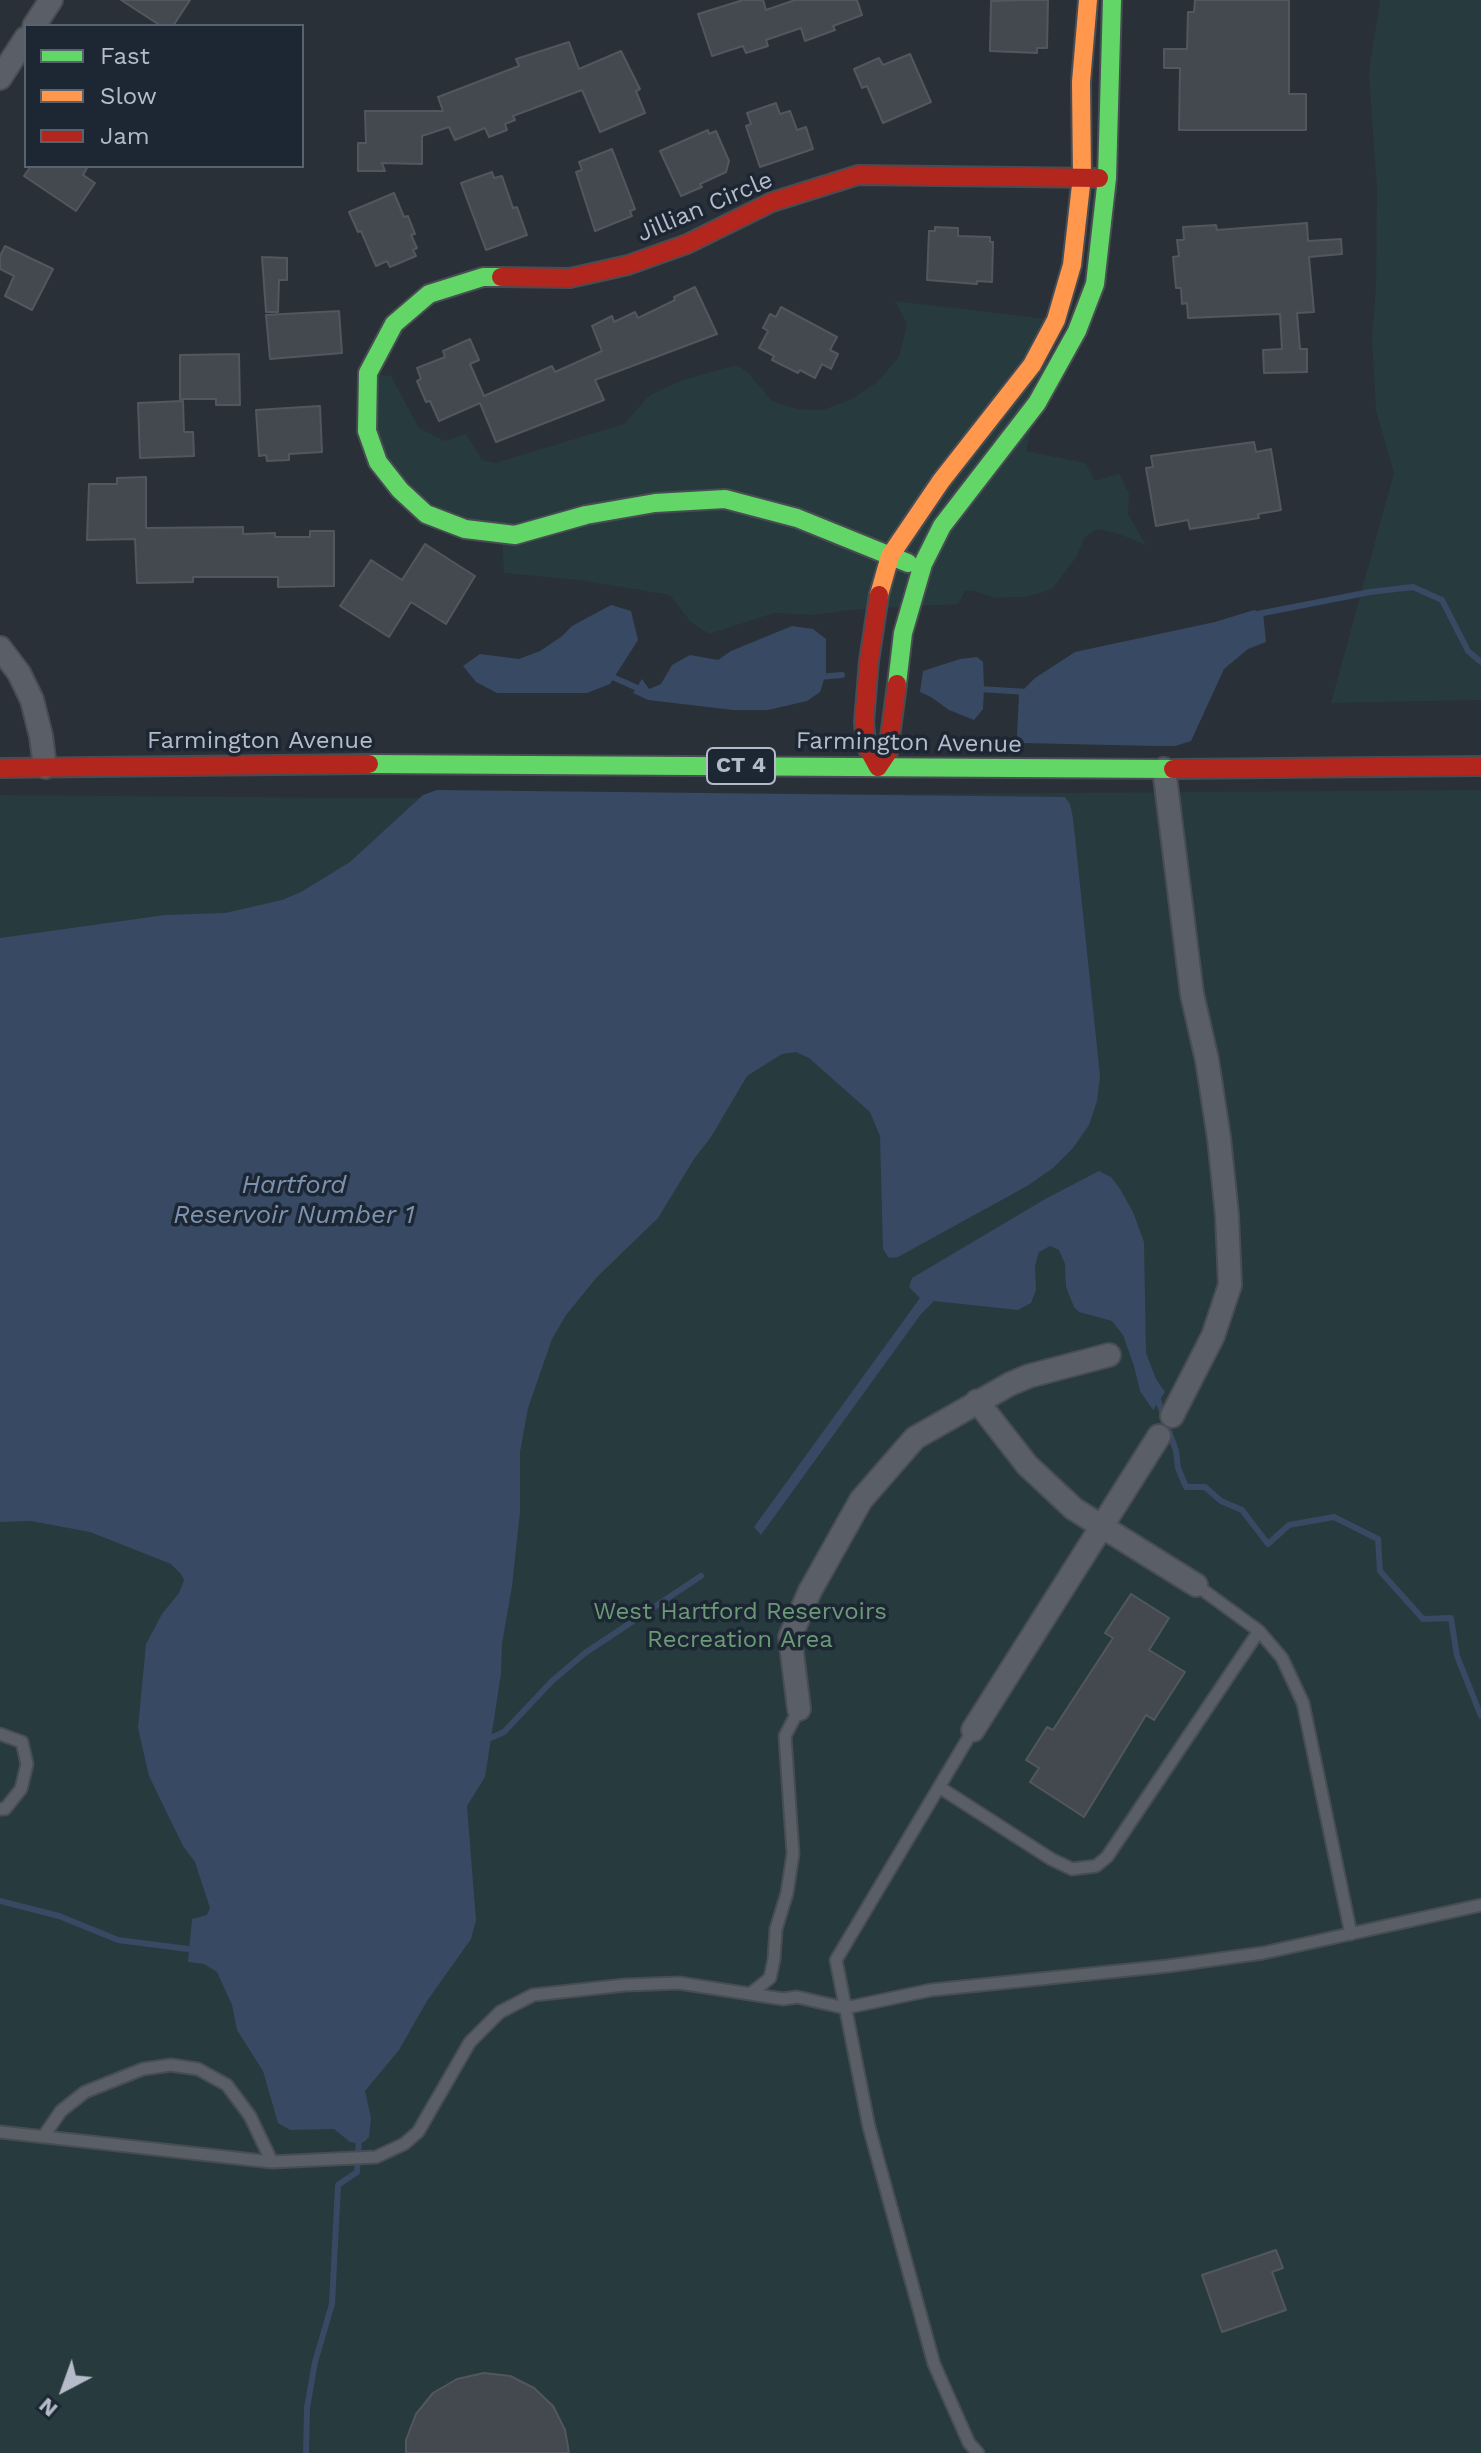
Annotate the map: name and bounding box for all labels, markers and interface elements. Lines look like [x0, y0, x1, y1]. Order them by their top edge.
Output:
legend [24, 24, 304, 168]
text: Fast [100, 42, 150, 70]
text: Slow [100, 82, 157, 110]
text: Jam [100, 122, 150, 150]
street label: Jillian Circle [633, 166, 777, 248]
street label: Farmington Avenue [147, 727, 373, 755]
street label: Farmington Avenue [796, 727, 1022, 759]
road number: CT 4 [707, 748, 775, 784]
water label: Hartford Reservoir Number 1 [173, 1169, 415, 1230]
park label: West Hartford Reservoirs Recreation Area [593, 1598, 887, 1654]
north arrow [24, 2349, 104, 2429]
text: N [34, 2393, 62, 2422]

